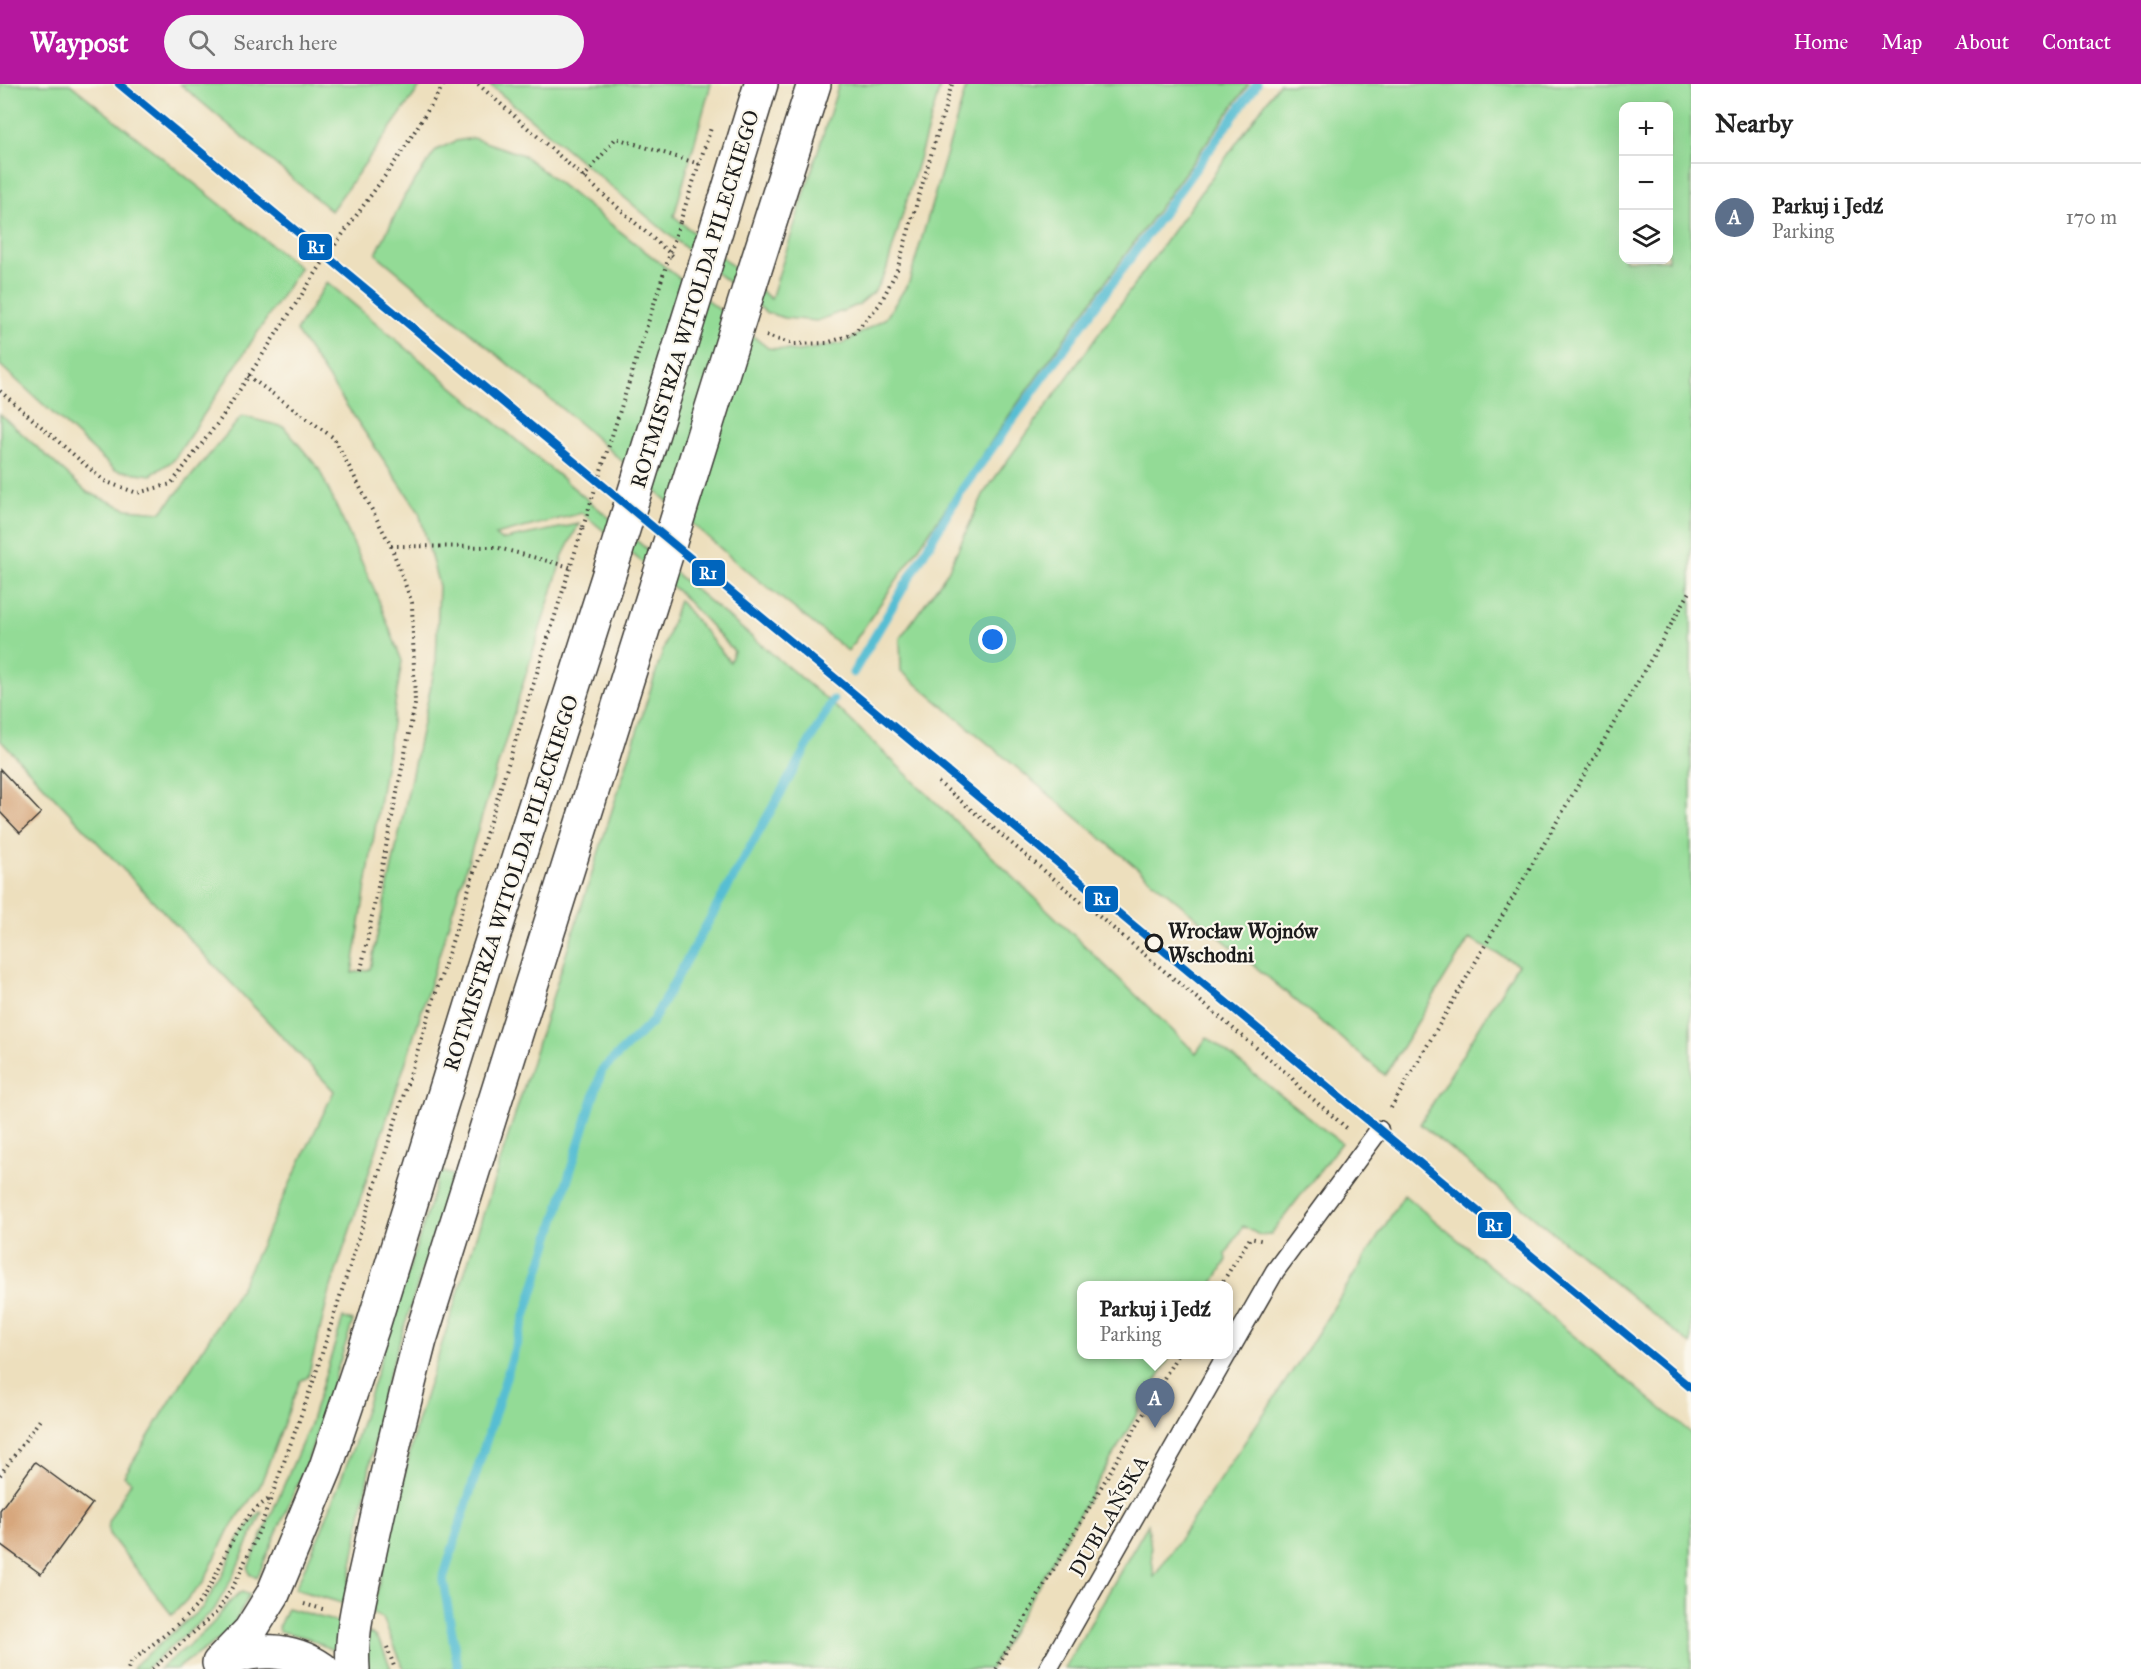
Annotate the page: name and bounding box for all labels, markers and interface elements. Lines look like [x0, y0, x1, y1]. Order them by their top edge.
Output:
search box [164, 15, 584, 69]
text: Waypost [30, 25, 128, 60]
icon: search [185, 26, 218, 59]
text: Search here [233, 29, 337, 56]
text: Home [1793, 29, 1848, 55]
text: Map [1881, 29, 1922, 55]
text: About [1955, 29, 2009, 55]
text: Contact [2042, 29, 2111, 55]
map controls [1619, 102, 1673, 264]
button: + [1619, 102, 1673, 156]
street label: ROTMISTRZA WITOLDA PILECKIEGO [625, 107, 765, 491]
text: Nearby [1715, 107, 1793, 139]
button: − [1619, 156, 1673, 210]
text: Parkuj i Jedź [1772, 192, 1883, 219]
text: A [1728, 205, 1741, 229]
text: 170 m [2066, 205, 2117, 229]
button: layers [1619, 210, 1673, 264]
text: Parking [1772, 219, 1834, 243]
line badge: R1 [298, 233, 333, 261]
text: R1 [307, 238, 325, 257]
line badge: R1 [691, 559, 726, 587]
text: R1 [699, 564, 717, 583]
your location [978, 625, 1007, 654]
street label: ROTMISTRZA WITOLDA PILECKIEGO [438, 692, 584, 1074]
line badge: R1 [1084, 885, 1119, 913]
text: R1 [1093, 890, 1111, 909]
place label: Wrocław Wojnów Wschodni [1168, 918, 1319, 968]
marker: Wrocław Wojnów Wschodni [1145, 934, 1163, 952]
line badge: R1 [1477, 1211, 1512, 1239]
text: R1 [1485, 1216, 1503, 1235]
popup [1077, 1281, 1233, 1359]
text: Parkuj i Jedź [1099, 1295, 1211, 1322]
text: Parking [1099, 1322, 1161, 1346]
pin: A [1136, 1378, 1174, 1428]
street label: DUBLAŃSKA [1063, 1450, 1154, 1581]

